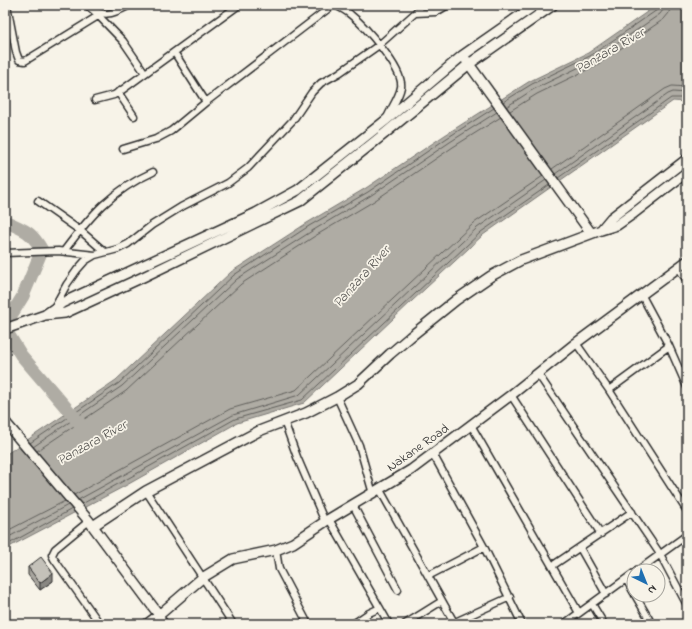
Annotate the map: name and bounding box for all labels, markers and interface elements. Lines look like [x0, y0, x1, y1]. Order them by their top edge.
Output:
water label: Panzara River [571, 22, 650, 79]
water label: Panzara River [328, 240, 397, 313]
water label: Panzara River [53, 414, 132, 471]
street label: Nakane Road [383, 419, 454, 477]
north arrow [626, 563, 666, 603]
text: N [644, 581, 660, 598]

